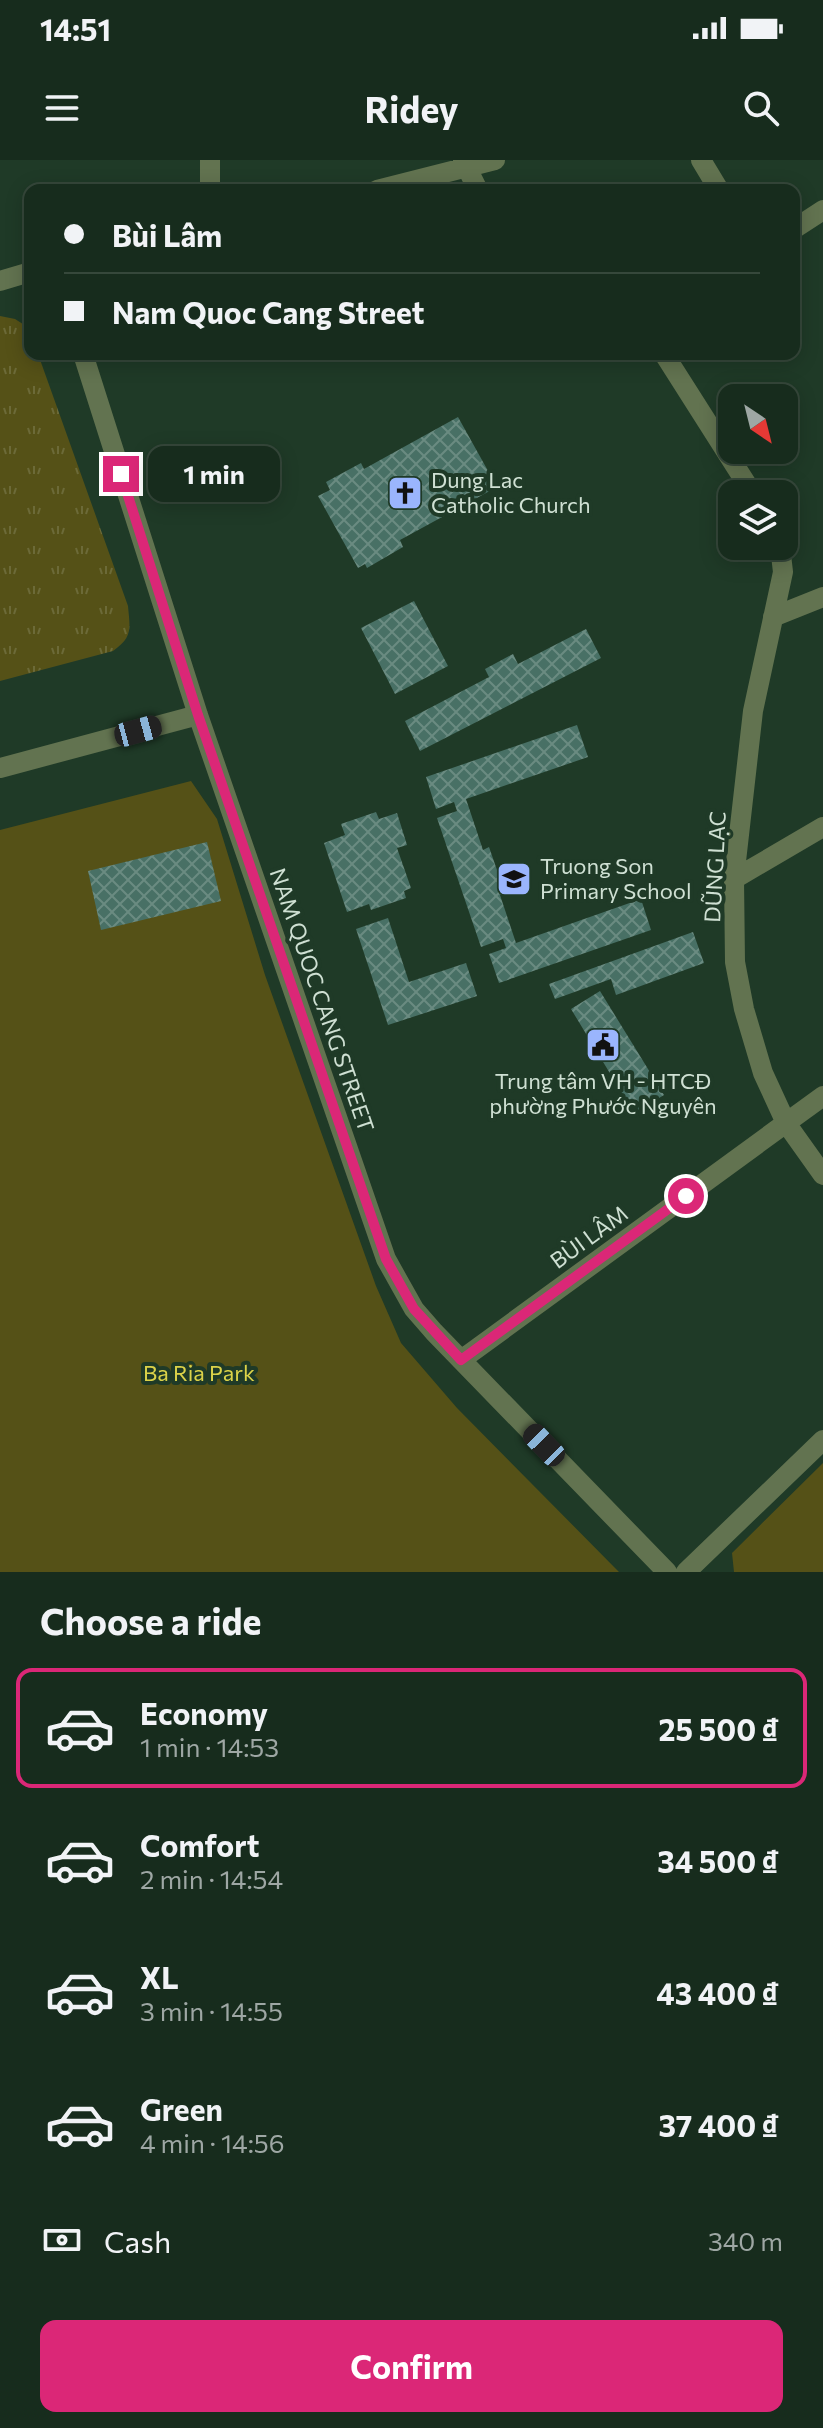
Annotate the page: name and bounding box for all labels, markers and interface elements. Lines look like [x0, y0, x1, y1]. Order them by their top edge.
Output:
text: 14:51 [40, 10, 111, 47]
icon: menu [40, 86, 84, 130]
text: Ridey [364, 86, 459, 130]
icon: search [739, 86, 783, 130]
text: Bùi Lâm [112, 216, 222, 253]
text: Nam Quoc Cang Street [112, 293, 424, 330]
north arrow [718, 384, 798, 464]
map controls [718, 384, 798, 560]
callout: 1 min [149, 446, 281, 502]
route end [103, 456, 139, 492]
text: 1 min [183, 458, 245, 489]
place label: Dung Lac Catholic Church [431, 466, 591, 518]
church icon: Dung Lac Catholic Church [386, 474, 424, 512]
button: layers [718, 480, 798, 560]
car [112, 713, 164, 749]
street label: DŨNG LẠC [698, 811, 731, 923]
place label: Truong Son Primary School [540, 852, 692, 904]
school or university icon: Truong Son Primary School [495, 860, 533, 898]
street label: NAM QUOC CANG STREET [265, 864, 380, 1135]
public building icon: Trung tâm VH - HTCĐ phường Phước Nguyên [584, 1026, 622, 1064]
place label: Trung tâm VH - HTCĐ phường Phước Nguyên [489, 1067, 717, 1119]
route start [668, 1178, 704, 1214]
street label: BÙI LÂM [545, 1199, 633, 1274]
park label: Ba Ria Park [143, 1359, 255, 1386]
car [519, 1419, 569, 1471]
text: Choose a ride [40, 1598, 261, 1642]
icon: car [44, 1692, 116, 1764]
text: Economy [140, 1694, 268, 1731]
text: 25 500 ₫ [658, 1710, 779, 1747]
text: 1 min · 14:53 [140, 1731, 279, 1762]
icon: car [44, 1824, 116, 1896]
text: Comfort [140, 1826, 259, 1863]
text: 34 500 ₫ [657, 1842, 779, 1879]
text: 2 min · 14:54 [140, 1863, 283, 1894]
icon: car [44, 1956, 116, 2028]
text: XL [140, 1958, 179, 1995]
text: 43 400 ₫ [656, 1974, 779, 2011]
text: 3 min · 14:55 [140, 1995, 283, 2026]
icon: car [44, 2088, 116, 2160]
text: Green [140, 2090, 223, 2127]
text: 37 400 ₫ [658, 2106, 779, 2143]
text: 4 min · 14:56 [140, 2127, 285, 2158]
icon: cash [40, 2218, 84, 2262]
text: Cash [104, 2222, 171, 2259]
text: 340 m [708, 2225, 783, 2256]
button: Confirm [40, 2320, 783, 2412]

